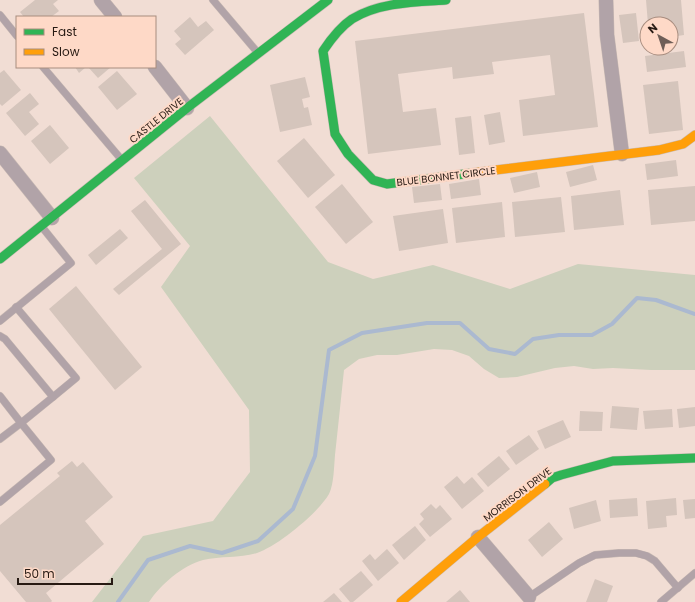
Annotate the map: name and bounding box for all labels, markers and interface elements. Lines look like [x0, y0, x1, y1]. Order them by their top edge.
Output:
legend [16, 16, 156, 68]
north arrow [639, 16, 679, 56]
text: N [644, 20, 661, 37]
text: Fast [52, 23, 77, 40]
text: Slow [52, 43, 80, 60]
street label: CASTLE DRIVE [126, 94, 186, 147]
street label: BLUE BONNET CIRCLE [396, 163, 496, 190]
street label: MORRISON DRIVE [480, 464, 555, 525]
scale bar [18, 560, 112, 586]
text: 50 m [24, 565, 55, 582]

